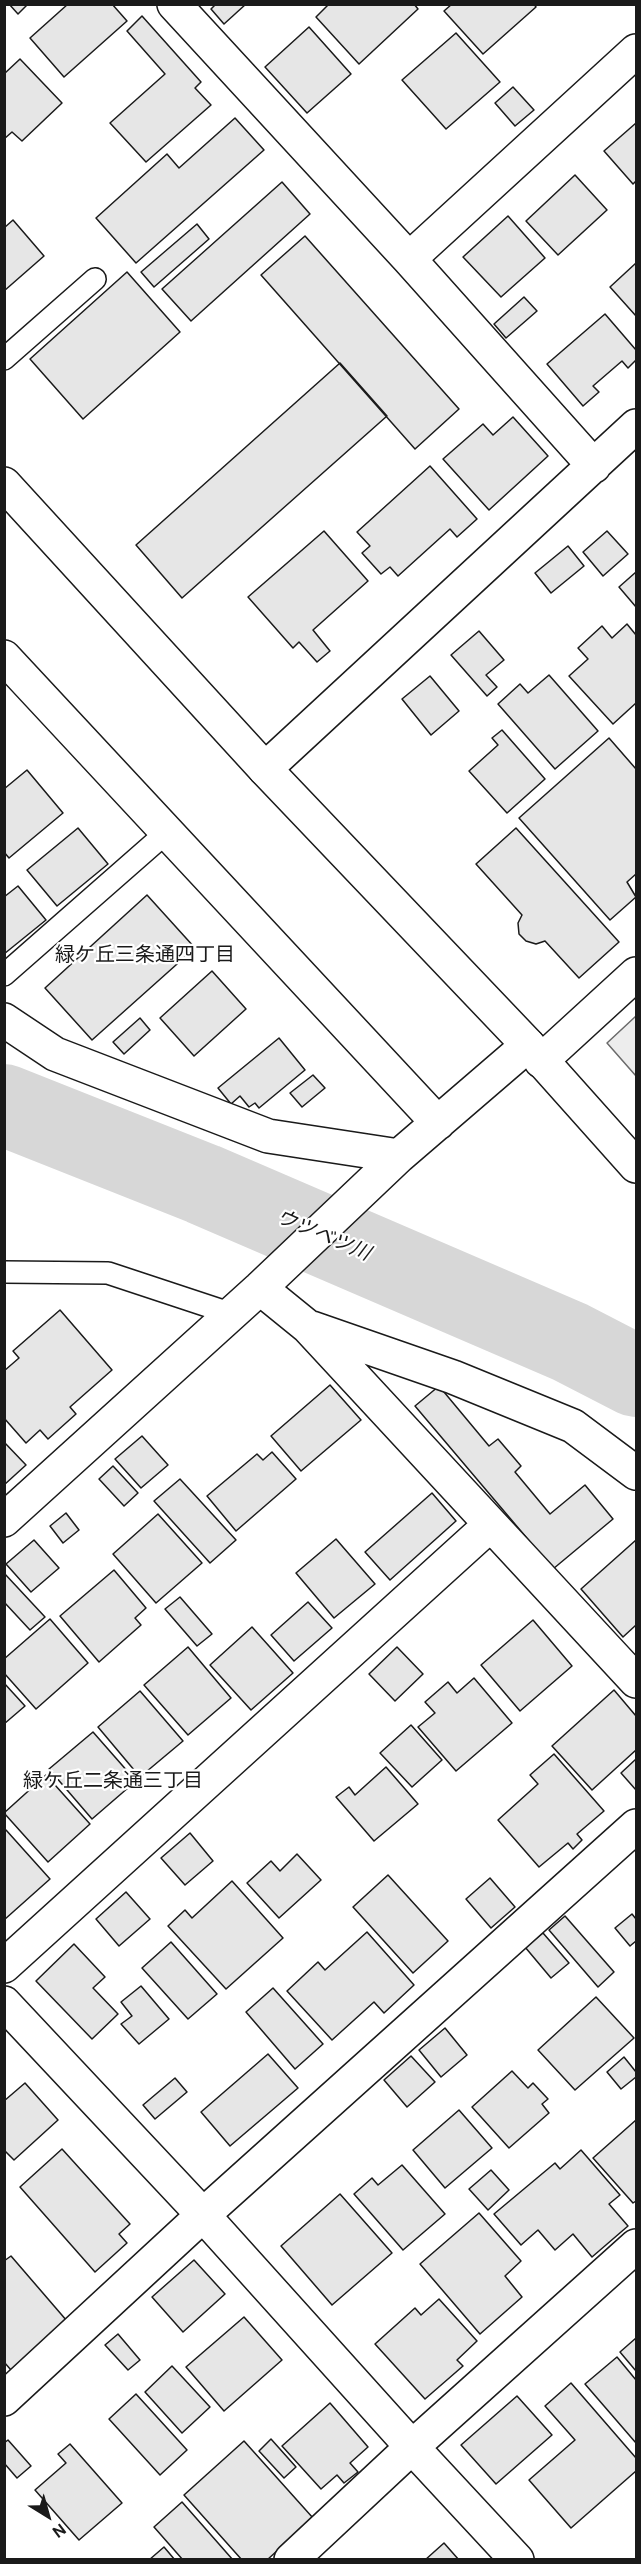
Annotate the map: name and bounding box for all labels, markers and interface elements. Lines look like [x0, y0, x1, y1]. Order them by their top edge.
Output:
district label: 緑ケ丘三条通四丁目 [55, 944, 235, 968]
water label: ウツベツ川 [272, 1205, 374, 1267]
district label: 緑ケ丘二条通三丁目 [23, 1770, 203, 1794]
north arrow [18, 2486, 78, 2546]
text: N [48, 2519, 70, 2543]

